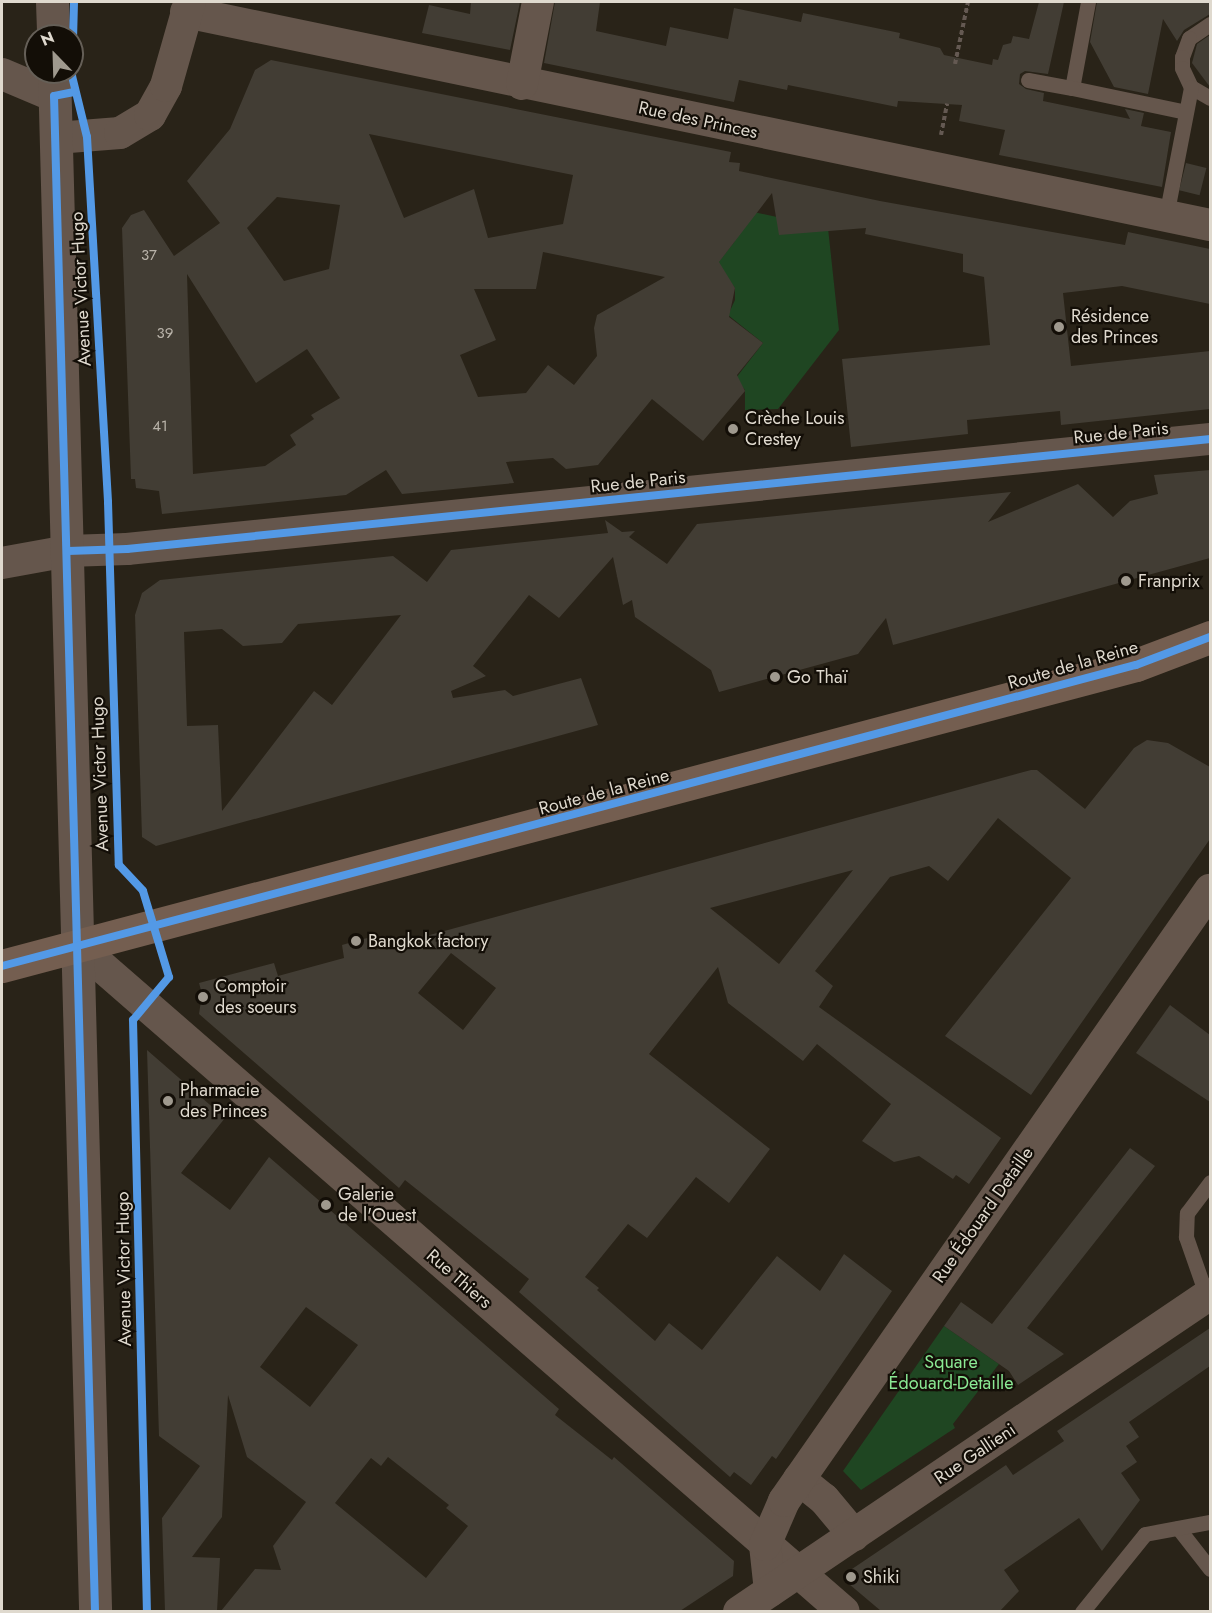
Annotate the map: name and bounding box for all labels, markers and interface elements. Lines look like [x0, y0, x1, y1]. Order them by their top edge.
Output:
north arrow [24, 24, 84, 84]
text: N [37, 26, 58, 52]
street label: Rue des Princes [636, 97, 760, 143]
street label: Avenue Victor Hugo [66, 211, 96, 367]
house number: 37 [141, 247, 157, 265]
place label: Résidence des Princes [1071, 306, 1158, 348]
marker: Résidence des Princes [1052, 320, 1066, 334]
house number: 39 [157, 325, 173, 343]
place label: Crèche Louis Crestey [745, 408, 845, 450]
street label: Rue de Paris [1073, 417, 1169, 449]
house number: 41 [152, 418, 168, 436]
marker: Crèche Louis Crestey [726, 422, 740, 436]
street label: Rue de Paris [590, 466, 686, 498]
place label: Franprix [1138, 570, 1200, 592]
marker: Franprix [1119, 574, 1133, 588]
street label: Route de la Reine [1006, 636, 1140, 694]
place label: Go Thaï [787, 666, 847, 688]
marker: Go Thaï [768, 670, 782, 684]
street label: Avenue Victor Hugo [87, 696, 113, 852]
street label: Route de la Reine [536, 764, 672, 820]
place label: Bangkok factory [368, 930, 488, 952]
marker: Bangkok factory [349, 934, 363, 948]
place label: Comptoir des soeurs [215, 976, 296, 1018]
marker: Comptoir des soeurs [196, 990, 210, 1004]
place label: Pharmacie des Princes [180, 1080, 267, 1122]
marker: Pharmacie des Princes [161, 1094, 175, 1108]
street label: Rue Édouard Detaille [928, 1143, 1038, 1287]
place label: Galerie de l'Ouest [338, 1184, 416, 1226]
street label: Avenue Victor Hugo [112, 1191, 136, 1347]
marker: Galerie de l'Ouest [319, 1198, 333, 1212]
street label: Rue Thiers [422, 1245, 496, 1313]
park label: Square Édouard-Detaille [888, 1352, 1014, 1394]
street label: Rue Gallieni [930, 1419, 1020, 1489]
place label: Shiki [863, 1566, 900, 1588]
marker: Shiki [844, 1570, 858, 1584]

